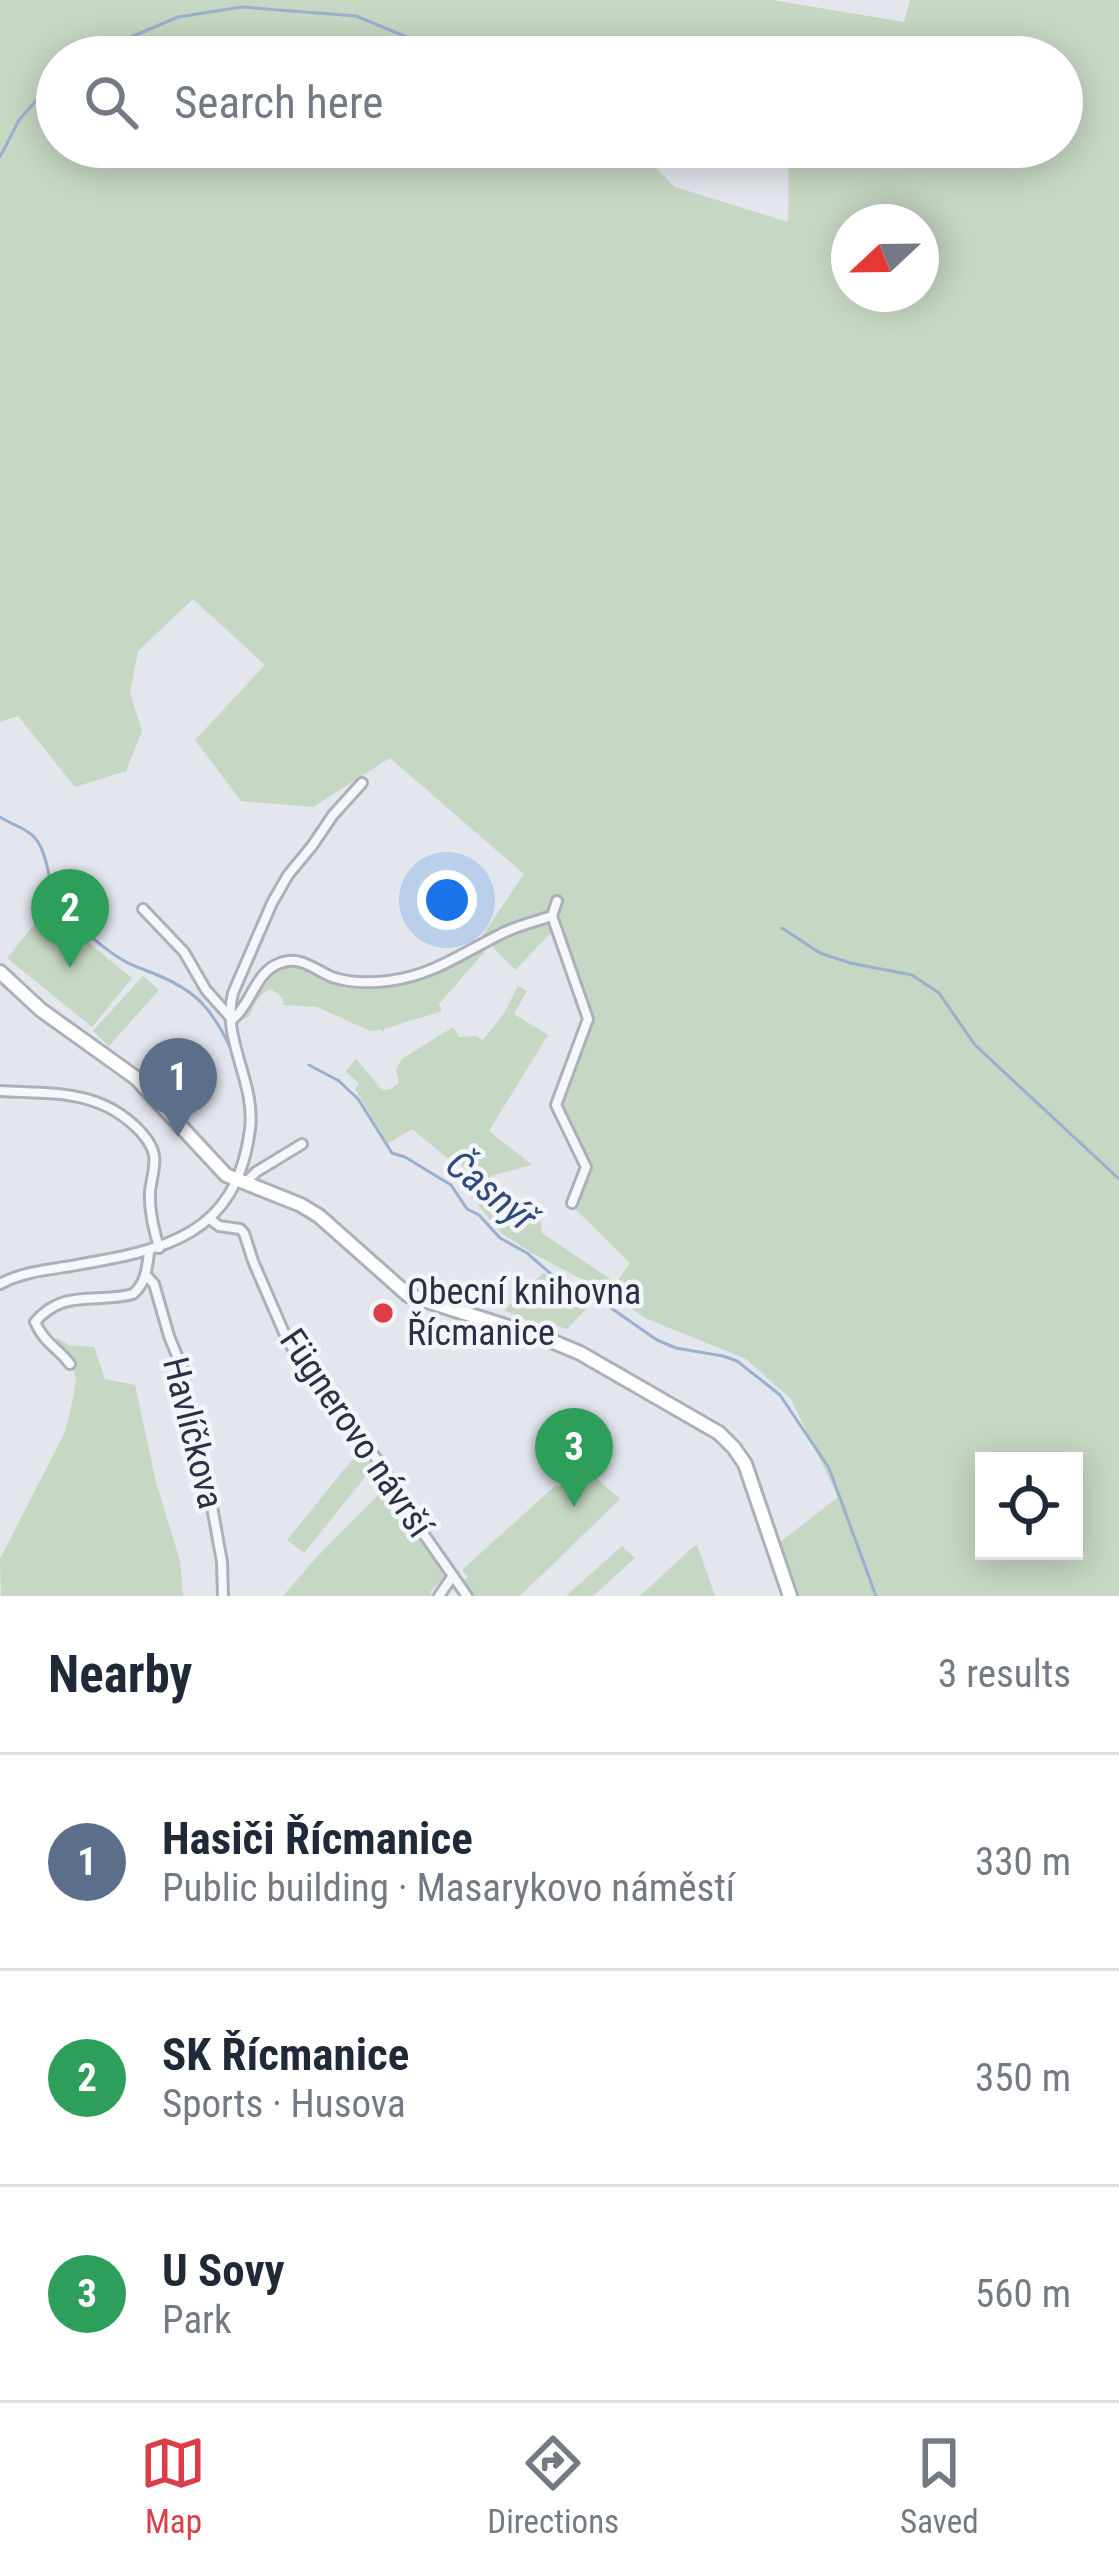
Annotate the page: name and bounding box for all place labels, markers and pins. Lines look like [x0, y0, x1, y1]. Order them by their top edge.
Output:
pin: 2 [31, 869, 109, 968]
pin: 1 [139, 1038, 217, 1137]
place label: Obecní knihovna Řícmanice [407, 1271, 641, 1354]
marker: Obecní knihovna Řícmanice [370, 1300, 396, 1326]
pin: 3 [535, 1408, 613, 1507]

